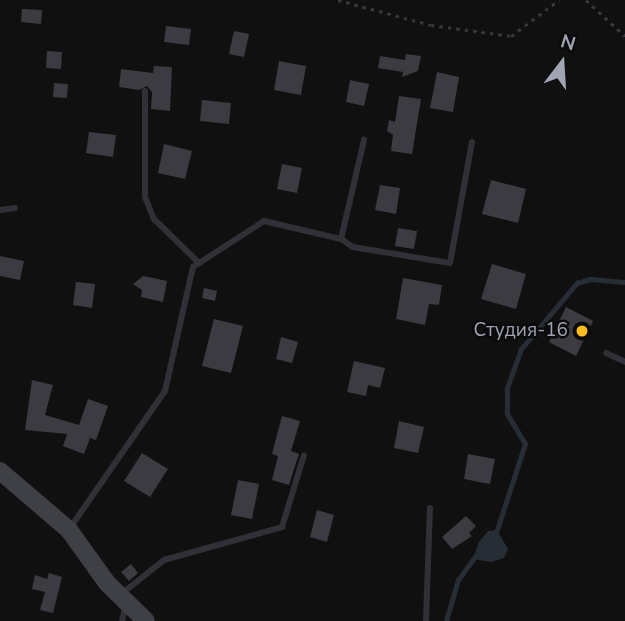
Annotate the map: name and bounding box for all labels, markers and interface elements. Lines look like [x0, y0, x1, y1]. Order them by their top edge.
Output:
north arrow [527, 28, 597, 98]
text: N [558, 28, 579, 57]
place label: Студия-16 [474, 320, 568, 342]
marker: Студия-16 [574, 323, 590, 339]

